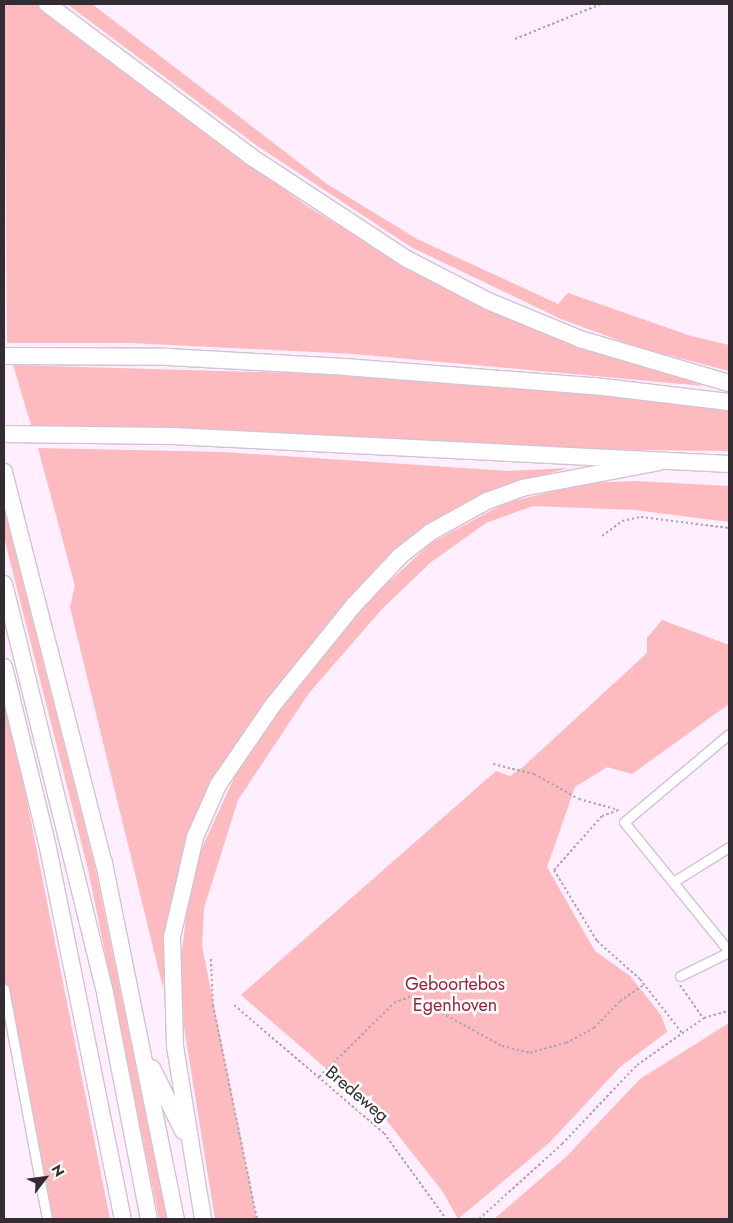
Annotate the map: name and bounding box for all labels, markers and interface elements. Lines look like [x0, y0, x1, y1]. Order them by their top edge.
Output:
park label: Geboortebos Egenhoven [405, 974, 505, 1016]
street label: Bredeweg [321, 1061, 393, 1127]
north arrow [20, 1153, 70, 1203]
text: N [47, 1161, 69, 1180]

